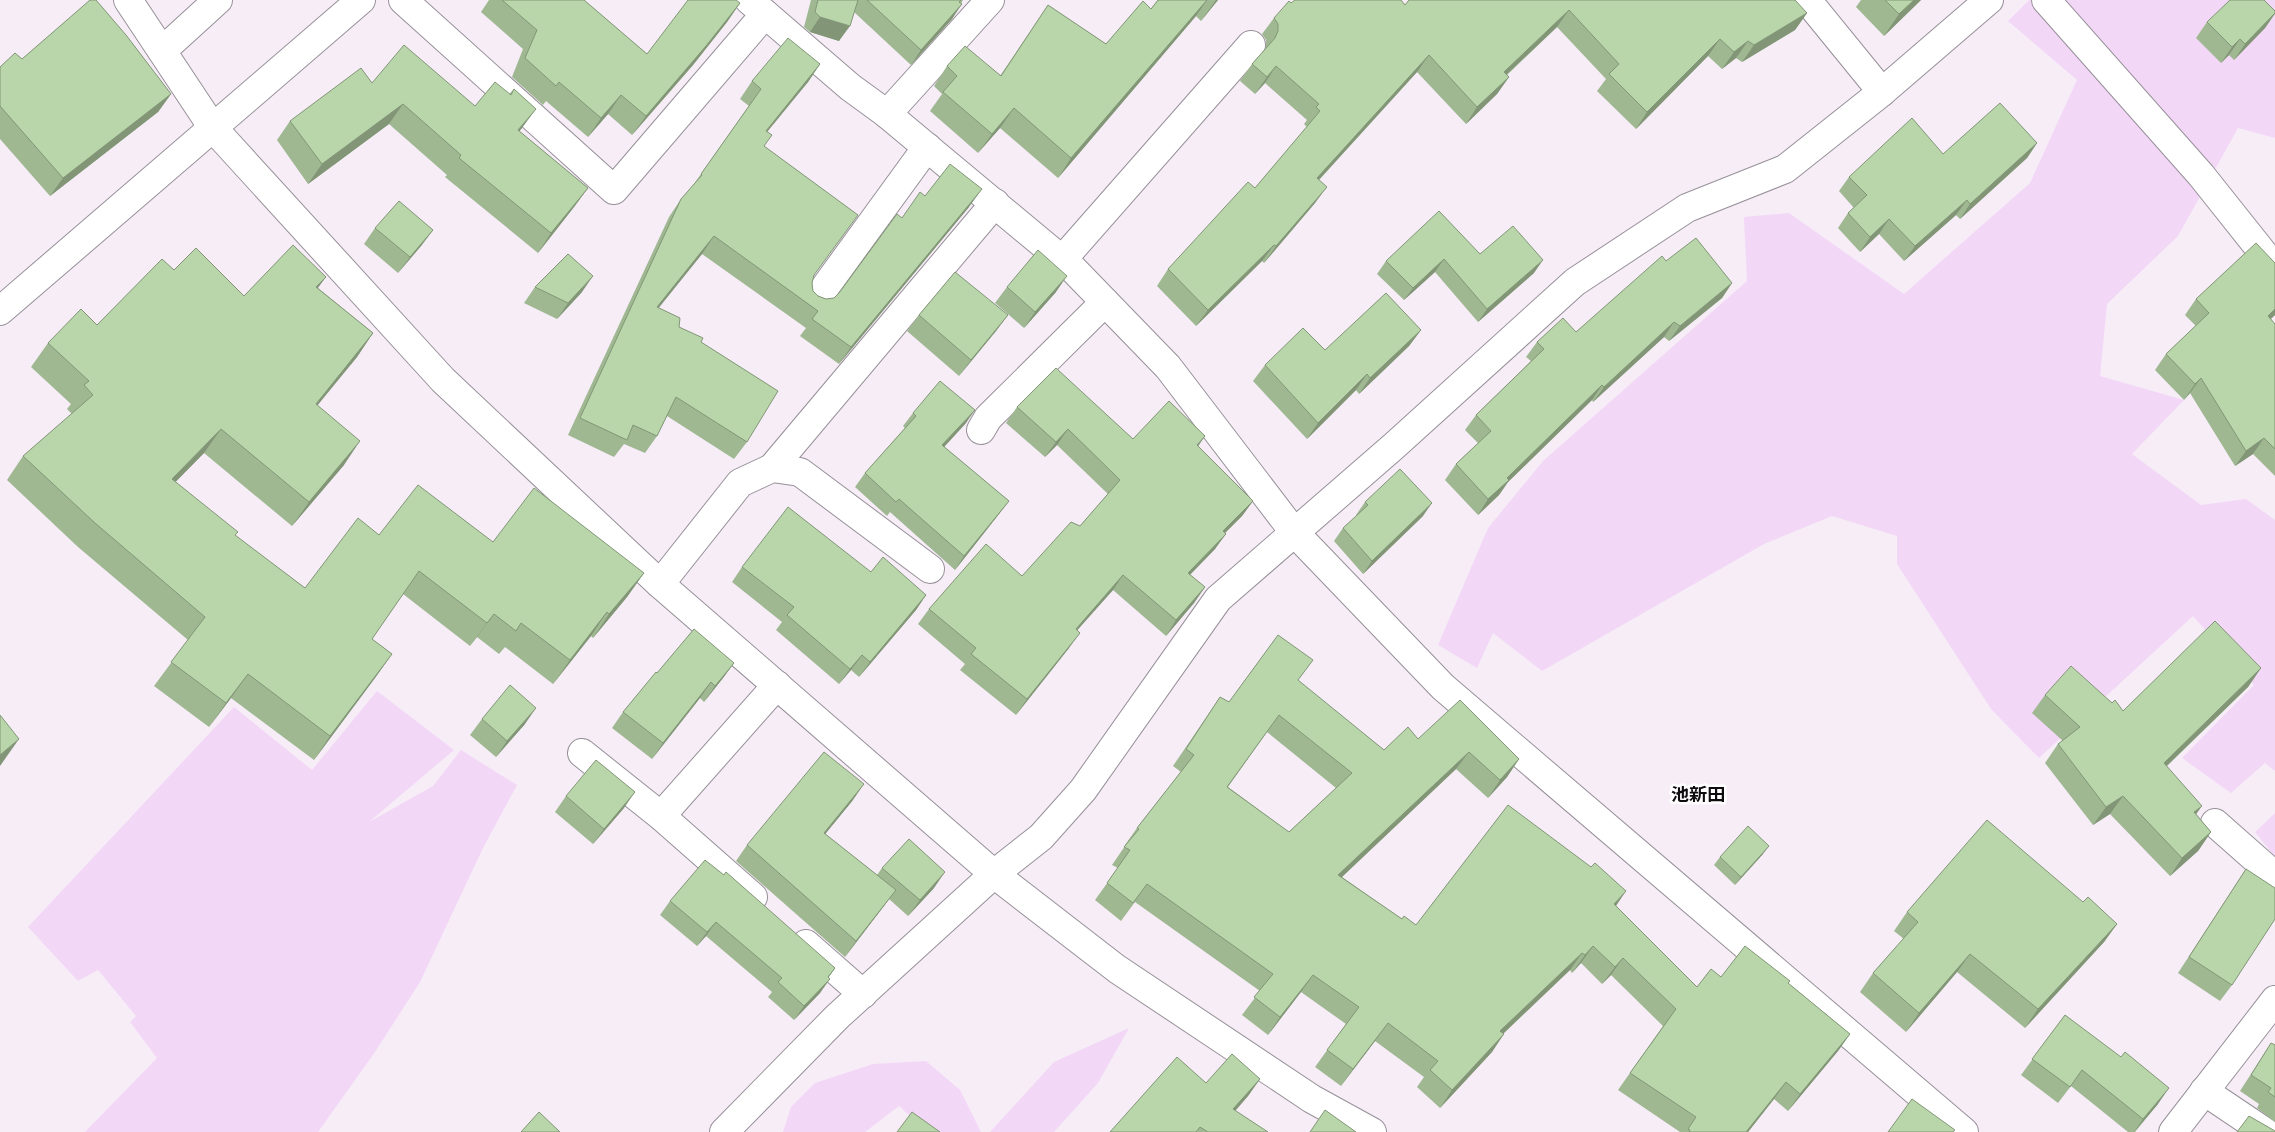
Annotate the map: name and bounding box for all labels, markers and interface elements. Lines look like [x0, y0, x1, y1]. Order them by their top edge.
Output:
district label: 池新田 [1671, 782, 1725, 808]

